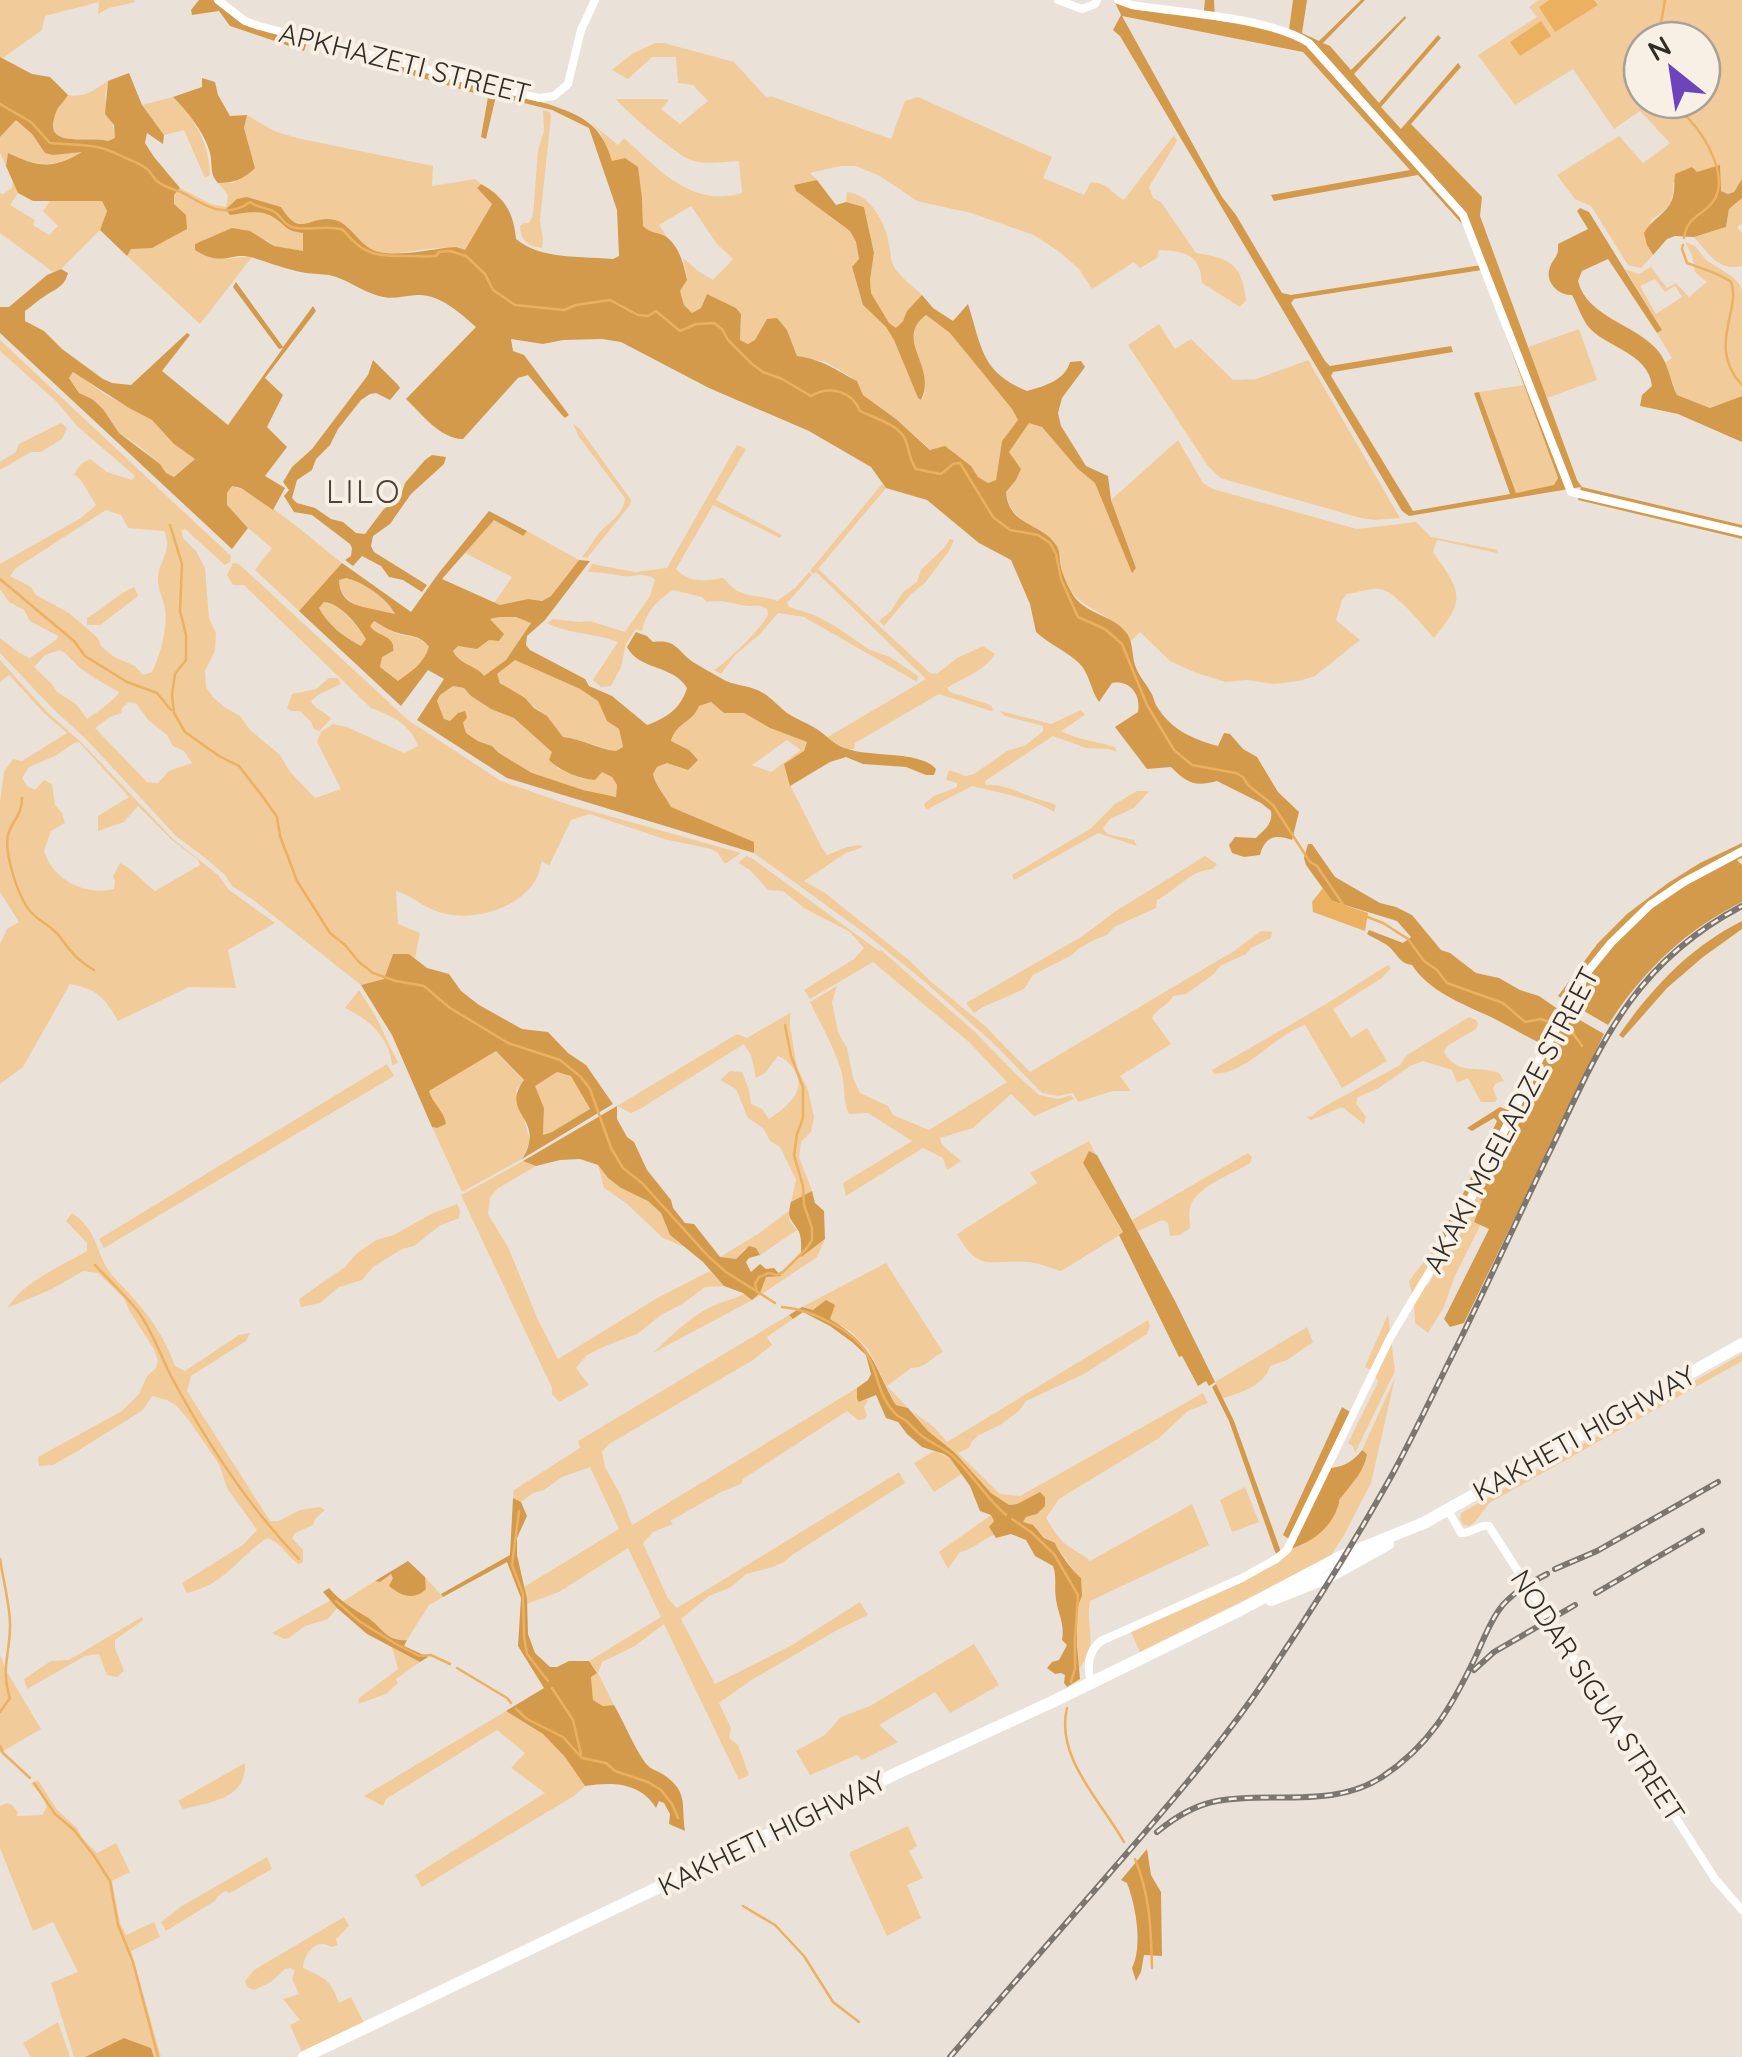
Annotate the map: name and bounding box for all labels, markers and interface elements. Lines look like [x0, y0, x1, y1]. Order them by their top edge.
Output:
street label: APKHAZETI STREET [276, 14, 534, 111]
north arrow [1622, 20, 1722, 120]
text: N [1642, 28, 1677, 68]
district label: LILO [326, 471, 402, 511]
street label: AKAKI MGELADZE STREET [1415, 961, 1606, 1279]
street label: KAKHETI HIGHWAY [1466, 1357, 1702, 1508]
street label: NODAR SIGUA STREET [1504, 1563, 1693, 1829]
street label: KAKHETI HIGHWAY [652, 1762, 892, 1903]

